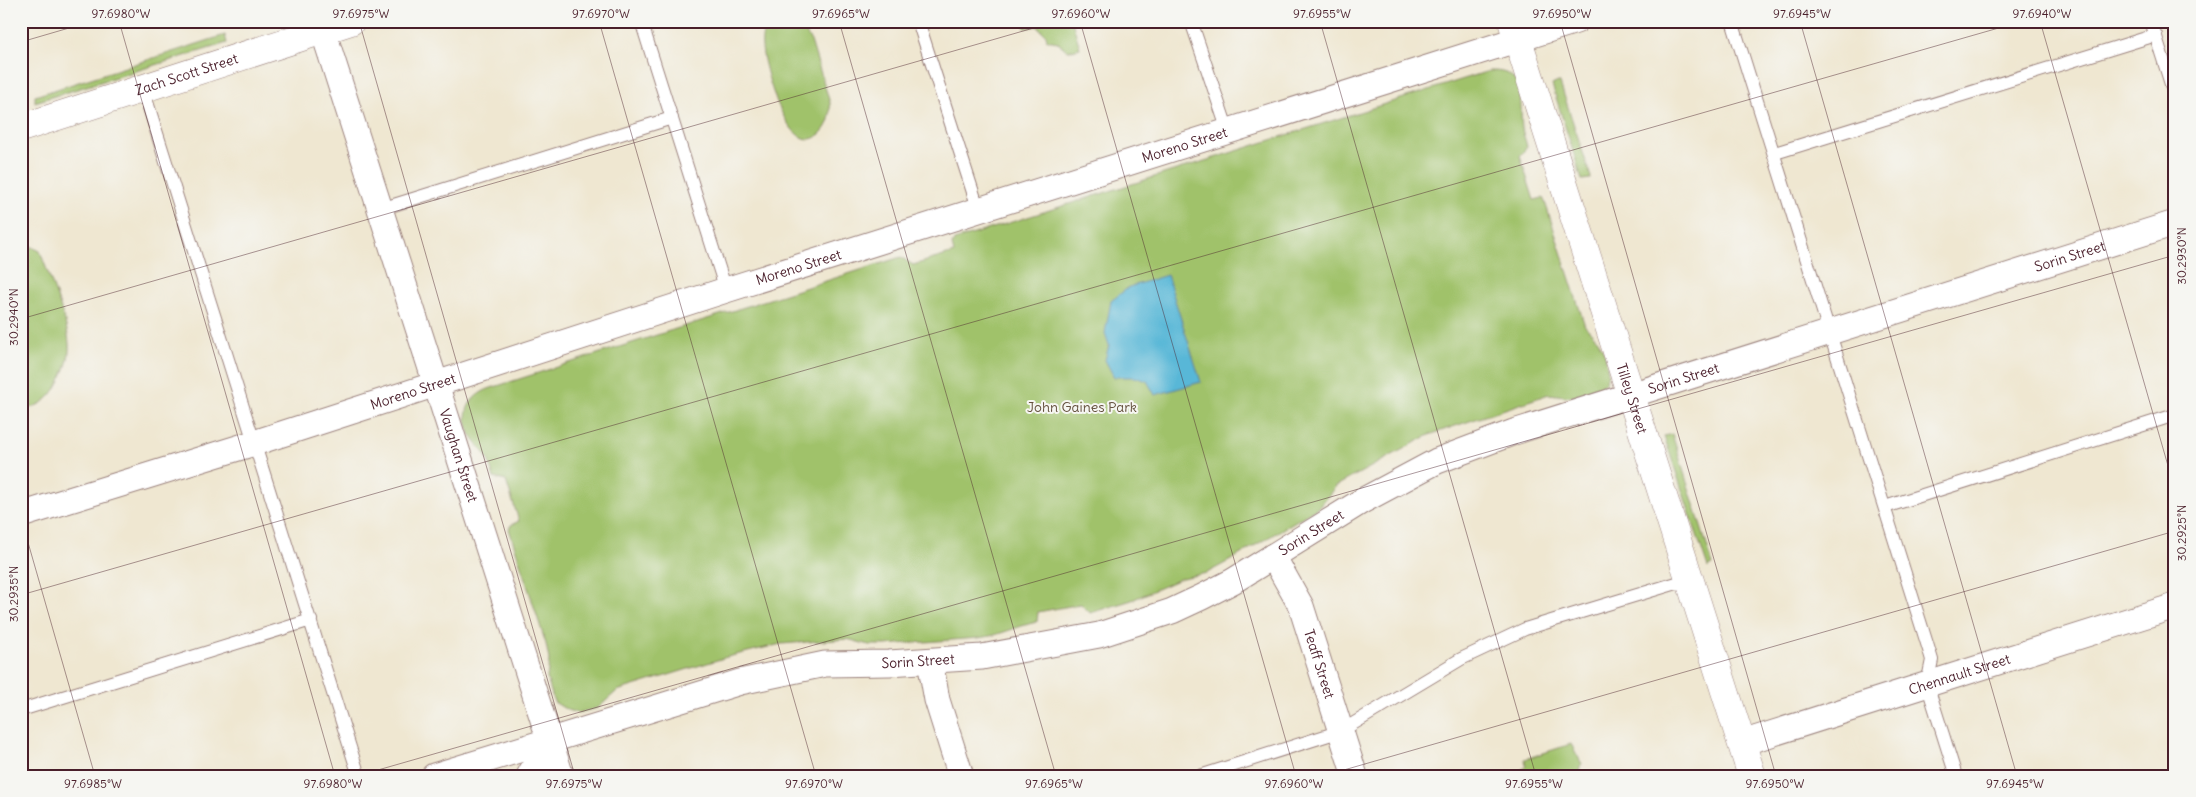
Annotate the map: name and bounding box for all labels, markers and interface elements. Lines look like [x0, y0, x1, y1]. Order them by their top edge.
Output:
text: 97.6980°W [92, 6, 150, 21]
text: 97.6975°W [333, 6, 389, 21]
text: 97.6970°W [572, 6, 630, 21]
text: 97.6965°W [812, 6, 870, 21]
text: 97.6960°W [1052, 6, 1111, 21]
text: 97.6955°W [1293, 6, 1351, 21]
text: 97.6950°W [1533, 6, 1591, 21]
text: 97.6945°W [1773, 6, 1831, 21]
text: 97.6940°W [2013, 6, 2072, 21]
street label: Zach Scott Street [133, 49, 240, 99]
street label: Moreno Street [1140, 123, 1230, 167]
text: 30.2930°N [2174, 227, 2189, 285]
street label: Sorin Street [2032, 237, 2108, 276]
street label: Moreno Street [753, 245, 844, 289]
text: 30.2940°N [6, 288, 21, 346]
street label: Sorin Street [1646, 359, 1722, 398]
street label: Tilley Street [1612, 361, 1652, 436]
street label: Moreno Street [368, 369, 458, 414]
park label: John Gaines Park [1027, 398, 1137, 416]
street label: Vaughan Street [435, 406, 482, 505]
street label: Sorin Street [1275, 505, 1347, 560]
text: 30.2925°N [2174, 505, 2189, 561]
text: 30.2935°N [6, 566, 21, 622]
street label: Teaff Street [1300, 627, 1339, 701]
street label: Sorin Street [881, 650, 955, 672]
street label: Chennault Street [1906, 650, 2013, 699]
text: 97.6985°W [64, 776, 122, 791]
text: 97.6980°W [304, 776, 362, 791]
text: 97.6975°W [546, 776, 602, 791]
text: 97.6970°W [785, 776, 843, 791]
text: 97.6965°W [1025, 776, 1083, 791]
text: 97.6960°W [1265, 776, 1324, 791]
text: 97.6955°W [1505, 776, 1563, 791]
text: 97.6950°W [1746, 776, 1804, 791]
text: 97.6945°W [1986, 776, 2044, 791]

